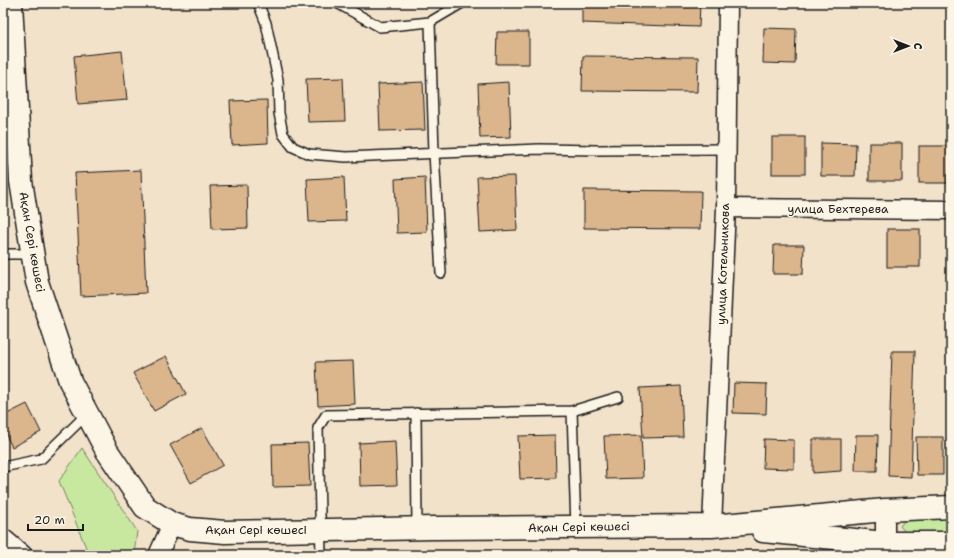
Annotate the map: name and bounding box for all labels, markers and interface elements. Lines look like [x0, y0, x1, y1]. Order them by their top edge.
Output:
north arrow [888, 26, 928, 66]
text: С [910, 43, 925, 50]
street label: Ақан Сері көшесі [15, 190, 49, 294]
street label: улица Бехтерева [788, 201, 889, 217]
street label: улица Котельникова [713, 202, 733, 325]
scale bar [28, 506, 83, 532]
text: 20 m [34, 512, 65, 528]
street label: Ақан Сері көшесі [528, 518, 630, 536]
street label: Ақан Сері көшесі [205, 522, 307, 538]

